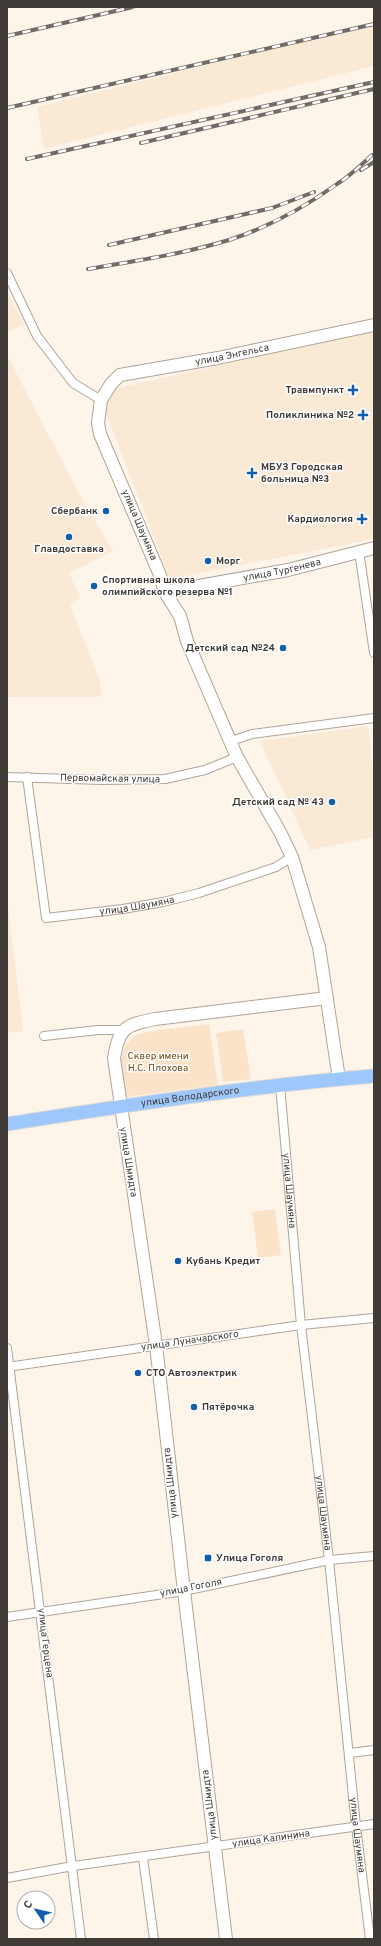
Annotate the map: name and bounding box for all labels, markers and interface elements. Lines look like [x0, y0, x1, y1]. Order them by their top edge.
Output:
street label: улица Энгельса [194, 341, 270, 368]
place label: Травмпункт [286, 384, 344, 397]
marker: Травмпункт [347, 384, 359, 396]
place label: Поликлиника №2 [266, 409, 354, 422]
marker: Поликлиника №2 [357, 409, 369, 421]
place label: МБУЗ Городская больница №3 [261, 461, 343, 486]
marker: МБУЗ Городская больница №3 [246, 467, 258, 479]
street label: улица Шаумяна [118, 488, 160, 562]
place label: Сбербанк [51, 505, 98, 518]
marker: Сбербанк [101, 506, 111, 516]
place label: Кардиология [287, 513, 353, 526]
marker: Кардиология [356, 513, 368, 525]
marker: Главдоставка [64, 532, 74, 542]
place label: Главдоставка [34, 543, 104, 556]
place label: Морг [216, 555, 241, 568]
street label: улица Тургенева [242, 555, 322, 584]
marker: Морг [203, 556, 213, 566]
place label: Спортивная школа олимпийского резерва №1 [102, 574, 233, 599]
marker: Спортивная школа олимпийского резерва №1 [89, 581, 99, 591]
place label: Детский сад №24 [186, 642, 275, 655]
marker: Детский сад №24 [278, 643, 288, 653]
street label: Первомайская улица [60, 772, 160, 786]
place label: Детский сад № 43 [232, 796, 324, 809]
marker: Детский сад № 43 [327, 797, 337, 807]
street label: улица Шаумяна [99, 893, 176, 918]
park label: Сквер имени Н.С. Плохова [127, 1050, 189, 1075]
street label: улица Володарского [140, 1084, 240, 1110]
street label: улица Шмидта [116, 1126, 140, 1198]
street label: улица Шаумяна [279, 1152, 299, 1229]
place label: Кубань Кредит [186, 1255, 260, 1268]
marker: Кубань Кредит [173, 1256, 183, 1266]
street label: улица Луначарского [140, 1328, 240, 1354]
place label: СТО Автоэлектрик [146, 1367, 237, 1380]
marker: СТО Автоэлектрик [133, 1368, 143, 1378]
place label: Пятёрочка [202, 1401, 254, 1414]
marker: Пятёрочка [189, 1402, 199, 1412]
street label: улица Шмидта [161, 1447, 181, 1519]
street label: улица Шаумяна [312, 1474, 334, 1551]
place label: Улица Гоголя [216, 1552, 283, 1565]
marker: Улица Гоголя [203, 1553, 213, 1563]
street label: улица Гоголя [159, 1576, 223, 1600]
street label: улица Герцена [34, 1607, 56, 1679]
street label: улица Шмидта [199, 1769, 221, 1841]
street label: улица Шаумяна [347, 1797, 368, 1873]
street label: улица Калинина [231, 1827, 311, 1851]
north arrow [16, 1890, 56, 1930]
text: С [21, 1898, 36, 1912]

